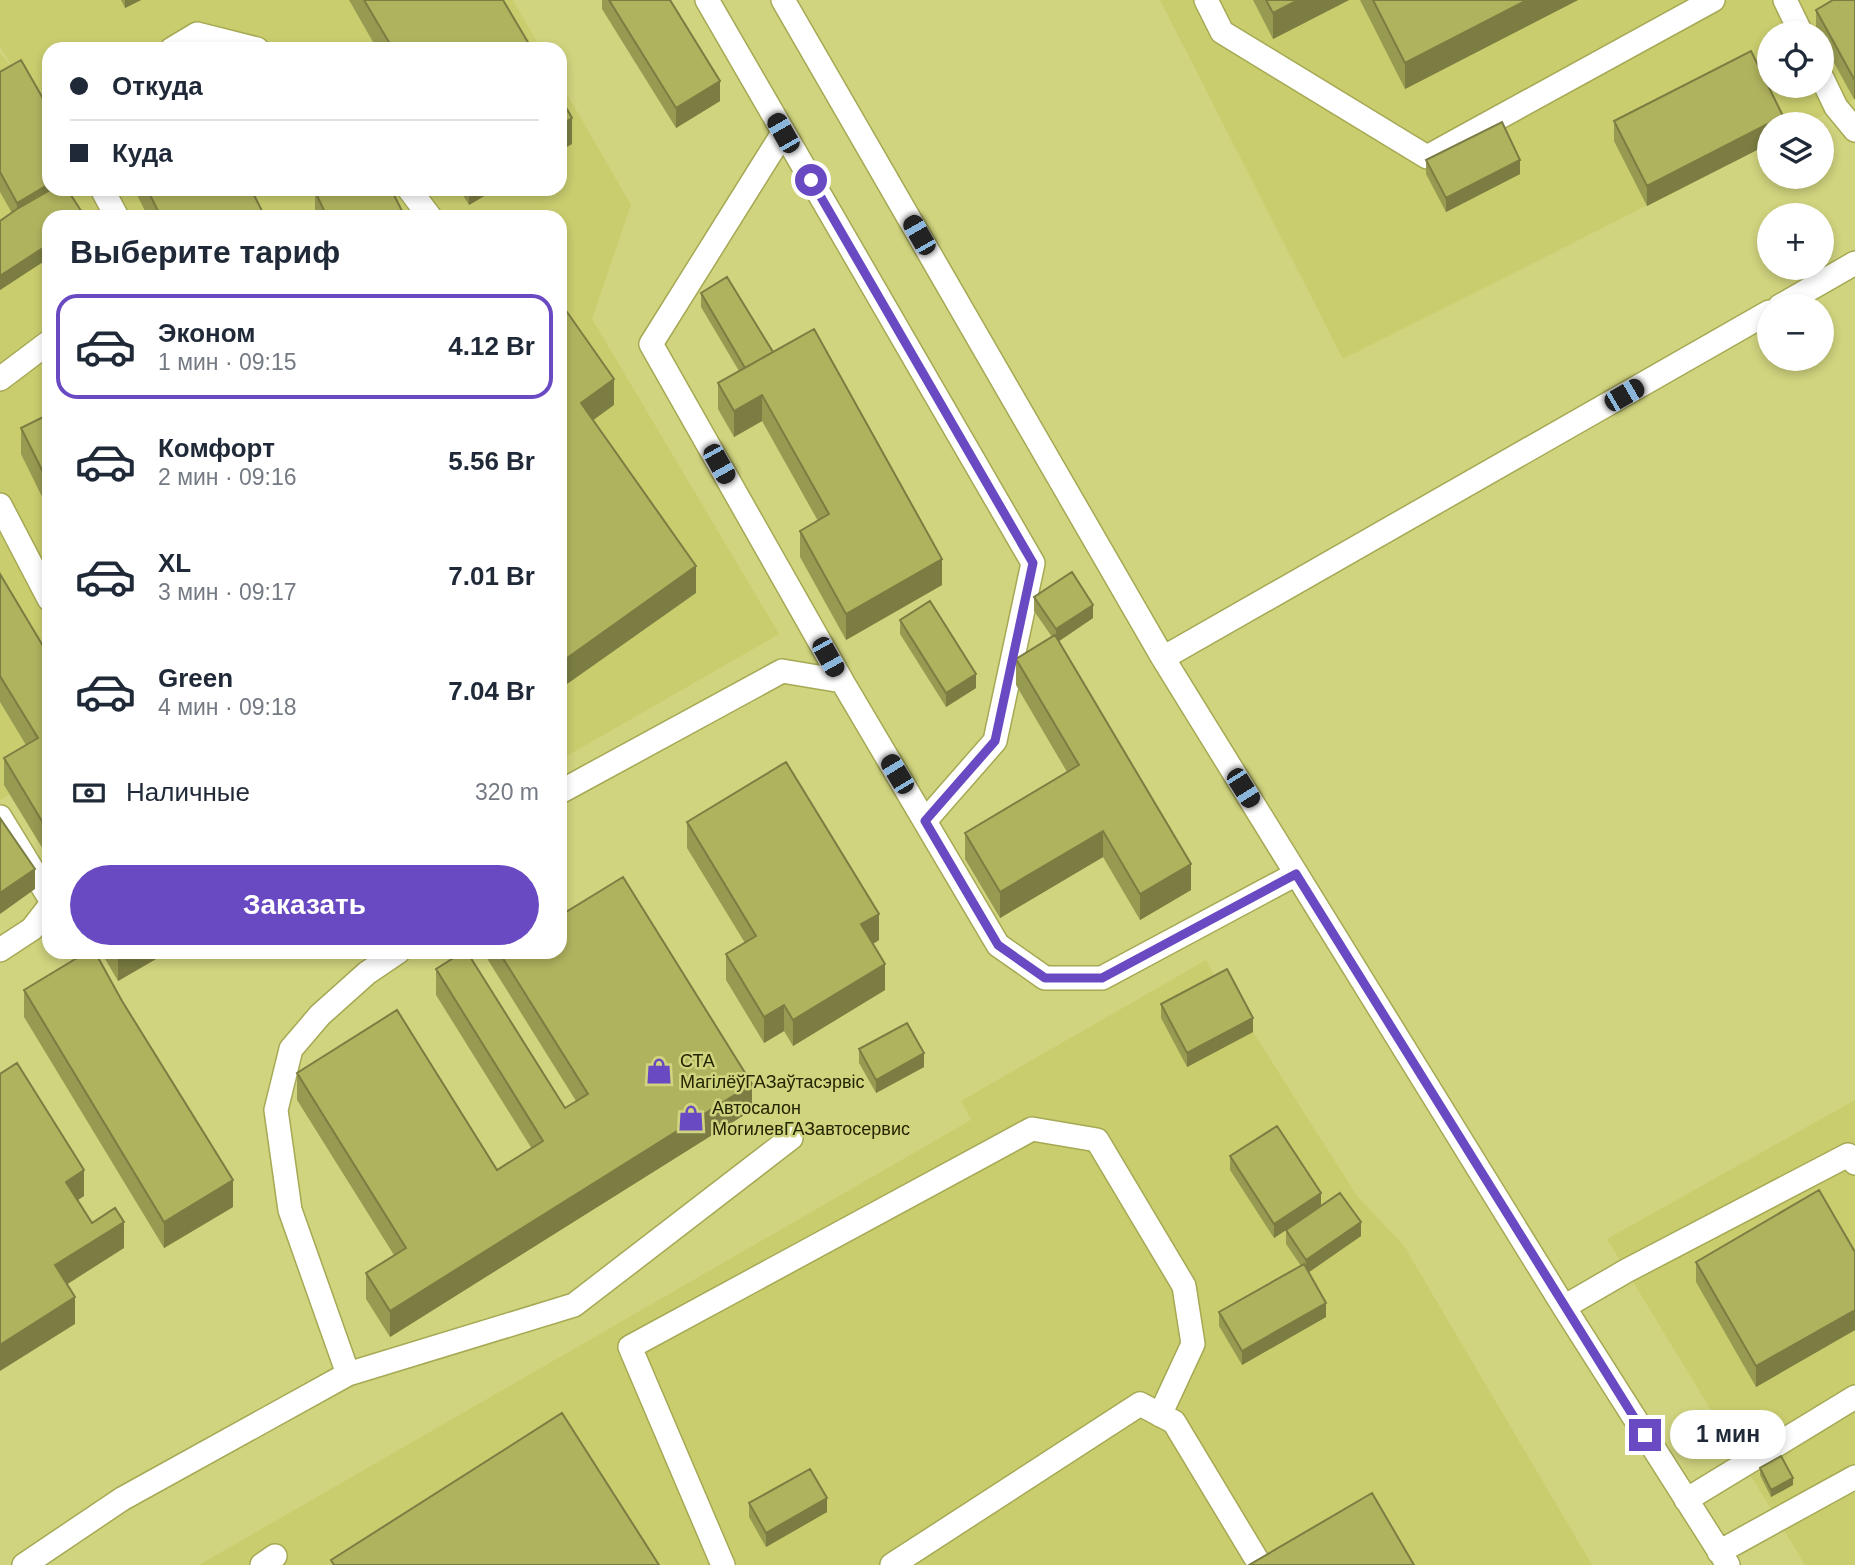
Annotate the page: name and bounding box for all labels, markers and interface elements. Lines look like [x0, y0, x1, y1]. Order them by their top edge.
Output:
map controls [1757, 21, 1834, 371]
button: locate [1757, 21, 1834, 98]
text: Откуда [112, 71, 203, 101]
car [764, 110, 803, 156]
button: layers [1757, 112, 1834, 189]
text: Куда [112, 138, 173, 168]
route start [795, 164, 827, 196]
button: + [1757, 203, 1834, 280]
car [900, 212, 939, 258]
text: Выберите тариф [70, 234, 340, 270]
button: − [1757, 294, 1834, 371]
icon: car [74, 315, 137, 378]
text: Эконом [158, 318, 256, 348]
text: 4.12 Br [448, 331, 535, 361]
text: 1 мин · 09:15 [158, 349, 297, 375]
car [1601, 375, 1648, 415]
icon: car [74, 430, 137, 493]
text: Комфорт [158, 433, 275, 463]
car [700, 441, 739, 487]
text: 5.56 Br [448, 446, 535, 476]
text: 2 мин · 09:16 [158, 464, 297, 490]
icon: car [74, 545, 137, 608]
text: XL [158, 548, 191, 578]
text: 7.01 Br [448, 561, 535, 591]
text: 3 мин · 09:17 [158, 579, 297, 605]
car [809, 634, 848, 680]
icon: car [74, 660, 137, 723]
text: Green [158, 663, 233, 693]
text: 7.04 Br [448, 676, 535, 706]
text: 4 мин · 09:18 [158, 694, 297, 720]
car [878, 751, 917, 797]
car [1223, 765, 1264, 811]
icon: cash [70, 774, 108, 812]
text: Наличные [126, 777, 250, 807]
text: 320 m [475, 779, 539, 805]
button: Заказать [70, 865, 539, 945]
place label: СТА МагілёўГАЗаўтасэрвіс [680, 1051, 865, 1092]
shop icon: СТА МагілёўГАЗаўтасэрвіс [644, 1056, 674, 1086]
place label: Автосалон МогилевГАЗавтосервис [712, 1098, 910, 1139]
shop icon: Автосалон МогилевГАЗавтосервис [676, 1103, 706, 1133]
callout: 1 мин [1670, 1410, 1785, 1460]
route end [1629, 1419, 1661, 1451]
text: 1 мин [1696, 1421, 1760, 1447]

